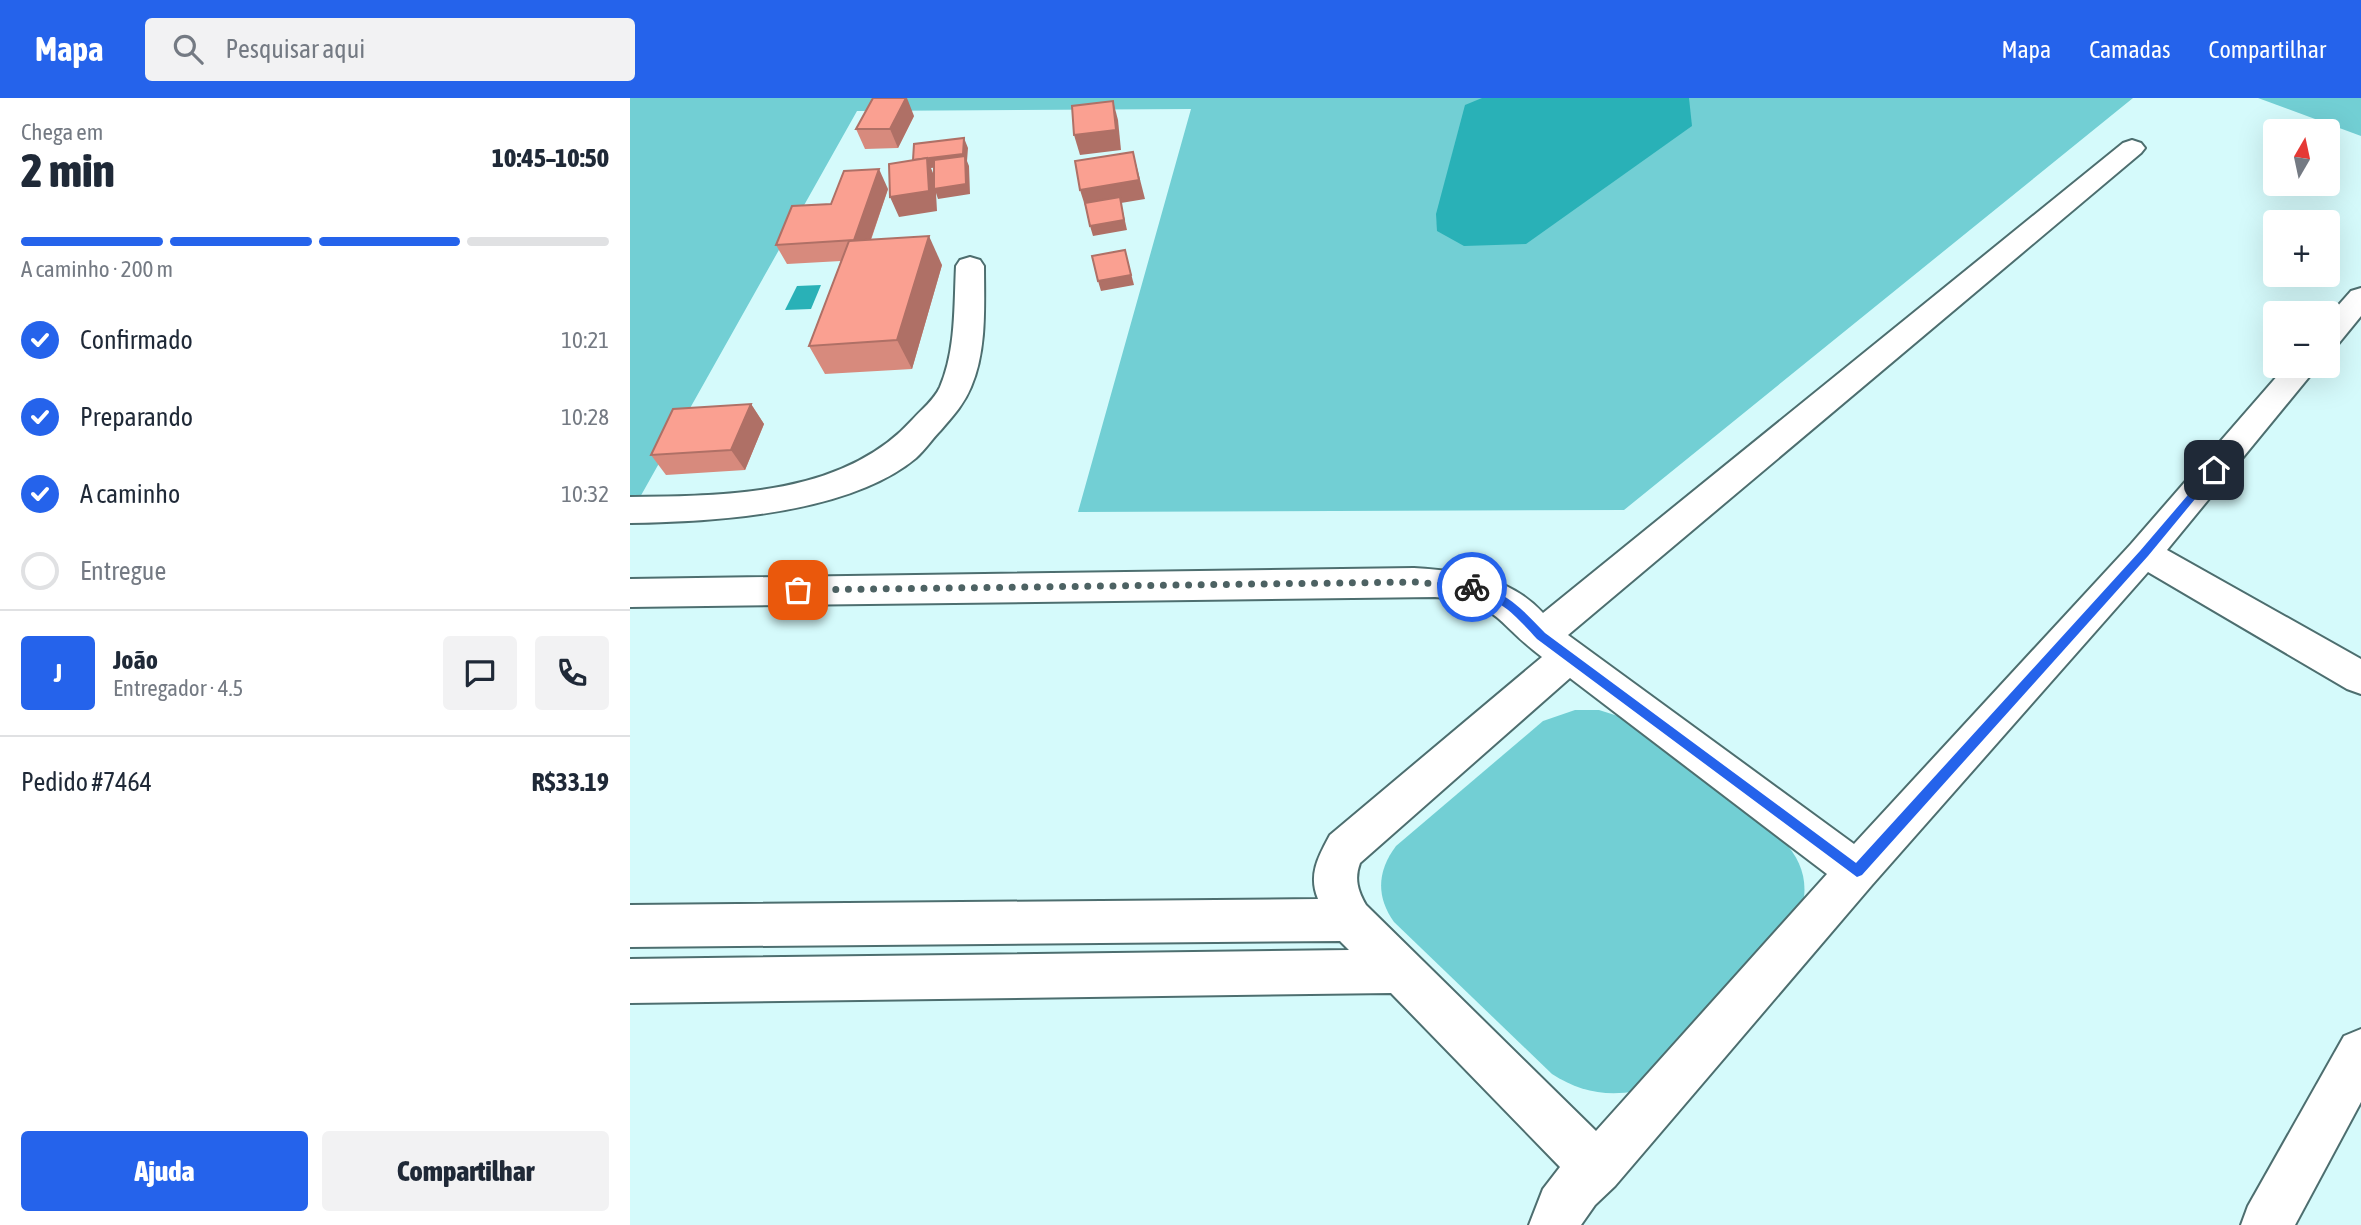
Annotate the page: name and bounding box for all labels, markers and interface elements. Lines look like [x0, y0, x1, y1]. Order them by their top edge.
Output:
search box [145, 18, 635, 81]
text: Mapa [35, 30, 103, 68]
icon: search [169, 30, 207, 68]
text: Pesquisar aqui [225, 34, 365, 64]
text: Mapa [2001, 36, 2051, 63]
text: Camadas [2089, 36, 2171, 63]
text: Compartilhar [2209, 36, 2326, 63]
text: Chega em [21, 119, 103, 145]
north arrow [2263, 119, 2340, 196]
map controls [2263, 119, 2340, 378]
text: 10:45–10:50 [492, 143, 609, 173]
text: 2 min [21, 144, 115, 197]
button: + [2263, 210, 2340, 287]
text: A caminho · 200 m [21, 256, 173, 282]
button: − [2263, 301, 2340, 378]
icon: check [21, 321, 59, 359]
text: Confirmado [80, 325, 193, 355]
text: 10:21 [561, 327, 609, 353]
icon: check [21, 398, 59, 436]
text: Preparando [80, 402, 193, 432]
text: 10:28 [561, 404, 609, 430]
pin [2184, 440, 2244, 500]
icon: home [2195, 451, 2233, 489]
icon: check [21, 475, 59, 513]
text: A caminho [80, 479, 180, 509]
text: 10:32 [561, 481, 609, 507]
courier [1437, 552, 1507, 622]
text: Entregue [80, 556, 166, 586]
pin [768, 560, 828, 620]
icon: bike [1453, 568, 1491, 606]
icon: bag [779, 571, 817, 609]
button: chat [443, 636, 517, 710]
button: phone [535, 636, 609, 710]
text: João [113, 645, 158, 675]
text: J [54, 658, 62, 688]
text: Entregador · 4.5 [113, 675, 243, 701]
text: Pedido #7464 [21, 767, 152, 797]
text: R$33.19 [532, 767, 609, 797]
button: Ajuda [21, 1131, 308, 1211]
button: Compartilhar [322, 1131, 609, 1211]

